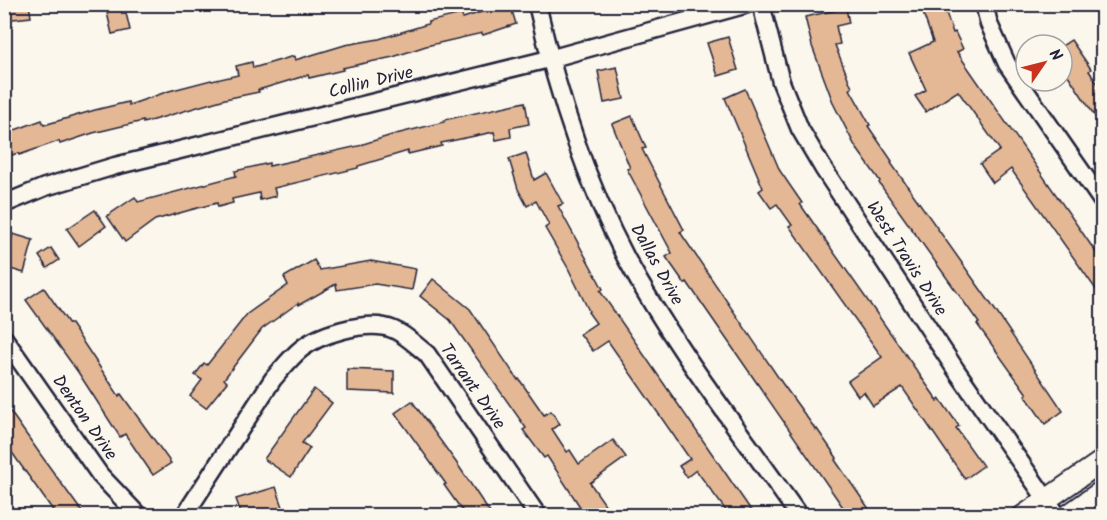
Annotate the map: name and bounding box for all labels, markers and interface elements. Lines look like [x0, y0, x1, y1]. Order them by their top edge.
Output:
north arrow [1014, 33, 1074, 93]
text: N [1042, 44, 1068, 67]
street label: Collin Drive [326, 58, 416, 108]
street label: West Travis Drive [858, 196, 954, 322]
street label: Dallas Drive [622, 219, 690, 311]
street label: Tarrant Drive [432, 338, 512, 436]
street label: Denton Drive [44, 369, 124, 467]

